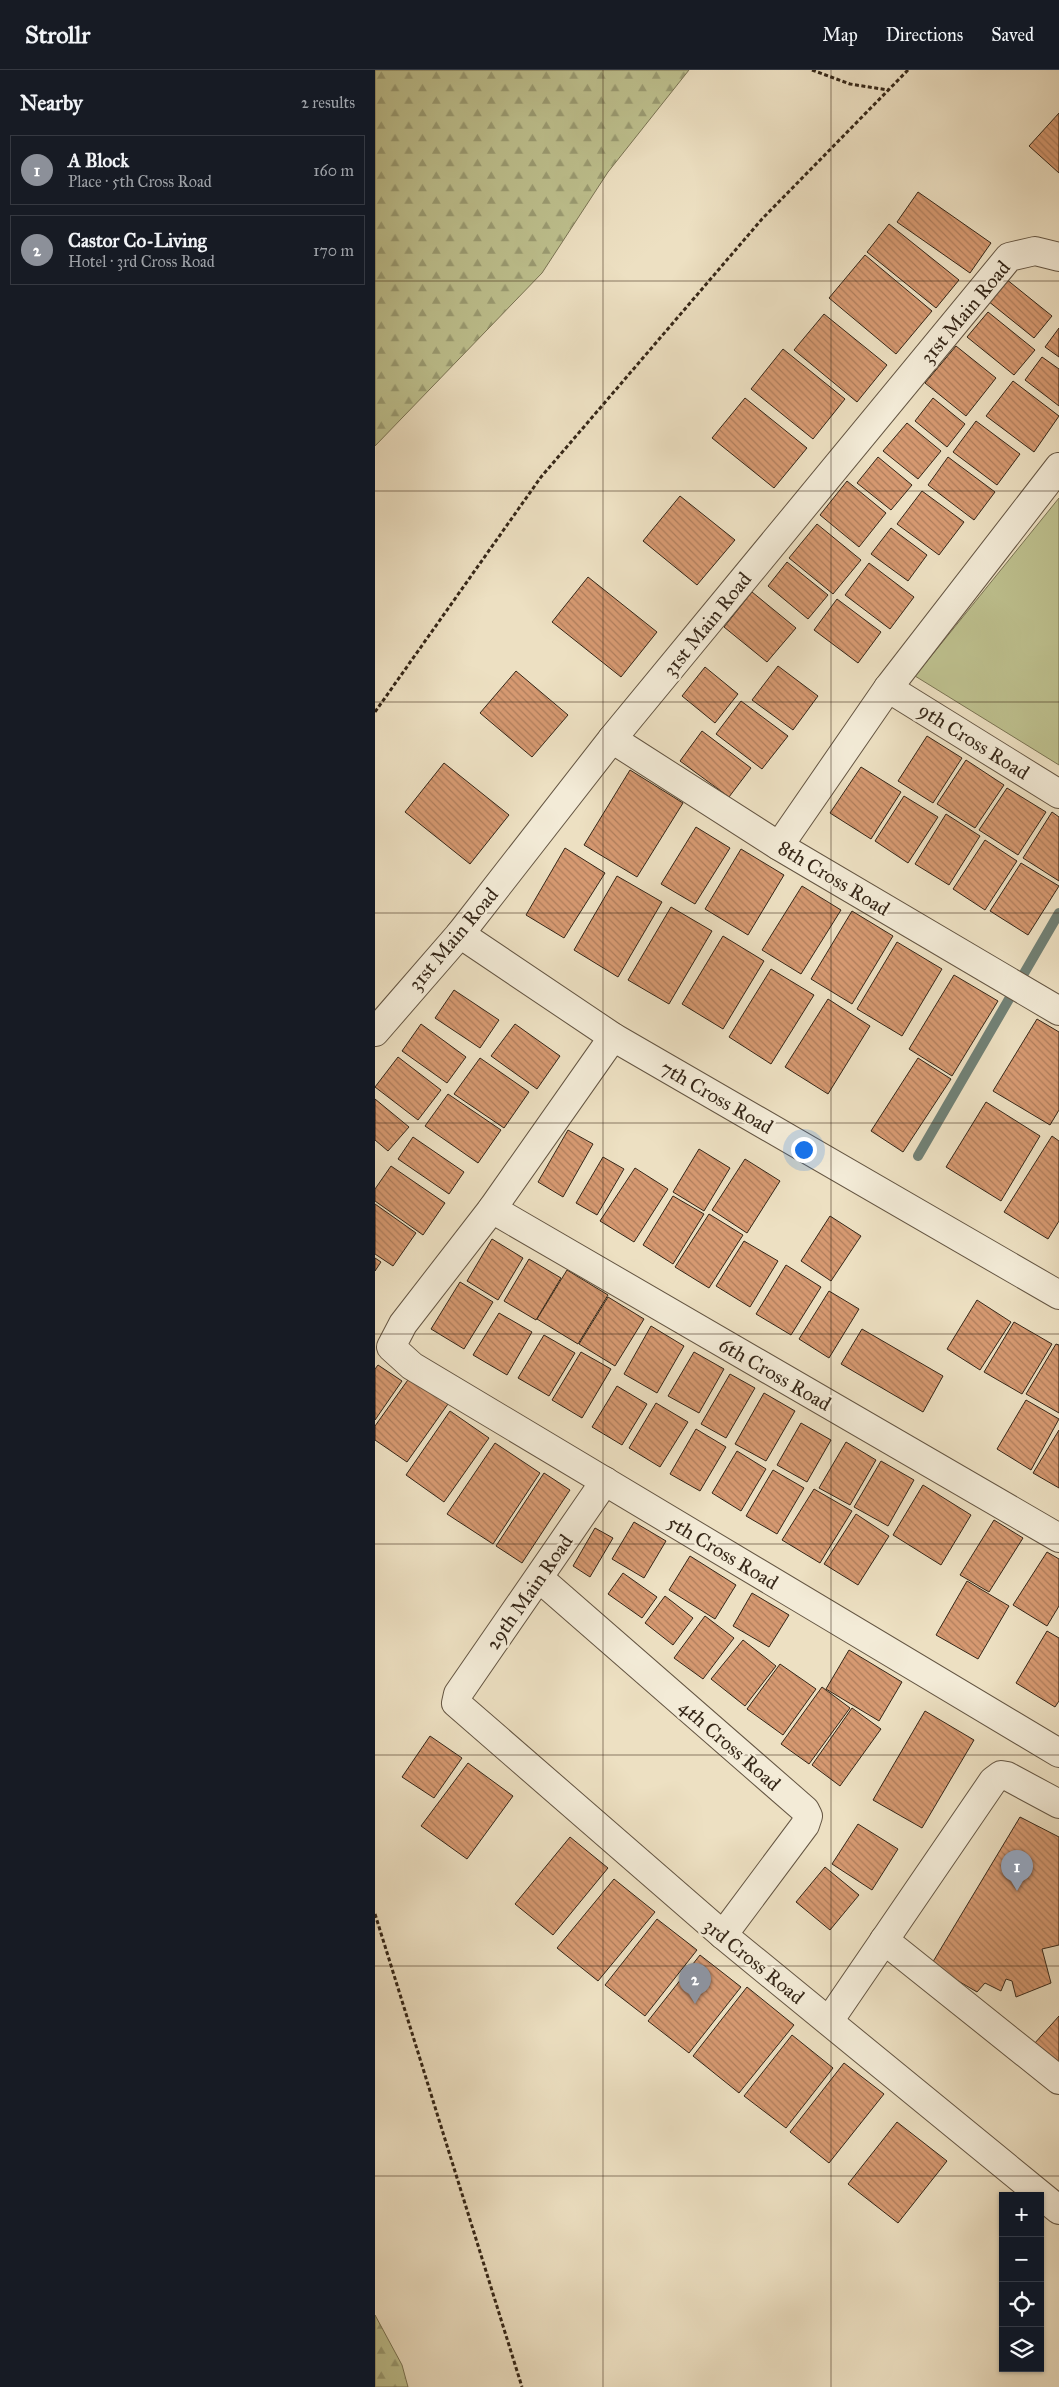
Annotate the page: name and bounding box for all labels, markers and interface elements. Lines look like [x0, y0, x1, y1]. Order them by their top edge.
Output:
text: Strollr [25, 20, 90, 50]
text: Map [822, 24, 858, 46]
text: Directions [886, 24, 963, 46]
text: Saved [991, 24, 1034, 46]
text: Nearby [20, 90, 83, 116]
text: 2 results [301, 93, 355, 112]
text: A Block [68, 149, 129, 172]
text: 1 [34, 161, 40, 180]
text: 160 m [313, 161, 354, 180]
text: Place · 5th Cross Road [68, 172, 212, 191]
text: Castor Co-Living [68, 229, 207, 252]
text: 2 [33, 241, 41, 260]
text: 170 m [313, 241, 354, 260]
text: Hotel · 3rd Cross Road [68, 252, 215, 271]
street label: 31st Main Road [915, 256, 1015, 368]
street label: 31st Main Road [658, 567, 756, 681]
street label: 9th Cross Road [914, 697, 1034, 785]
street label: 8th Cross Road [774, 835, 894, 921]
street label: 31st Main Road [403, 883, 503, 995]
street label: 7th Cross Road [656, 1055, 778, 1139]
your location [791, 1137, 817, 1163]
street label: 6th Cross Road [715, 1332, 835, 1416]
street label: 5th Cross Road [663, 1510, 783, 1594]
street label: 29th Main Road [480, 1530, 578, 1654]
street label: 4th Cross Road [674, 1694, 786, 1796]
pin: 1 [1001, 1850, 1033, 1891]
street label: 3rd Cross Road [699, 1913, 809, 2009]
pin: 2 [679, 1963, 711, 2004]
map controls [999, 2192, 1044, 2372]
button: + [999, 2192, 1044, 2237]
button: − [999, 2237, 1044, 2282]
button: locate [999, 2282, 1044, 2327]
button: layers [999, 2327, 1044, 2372]

